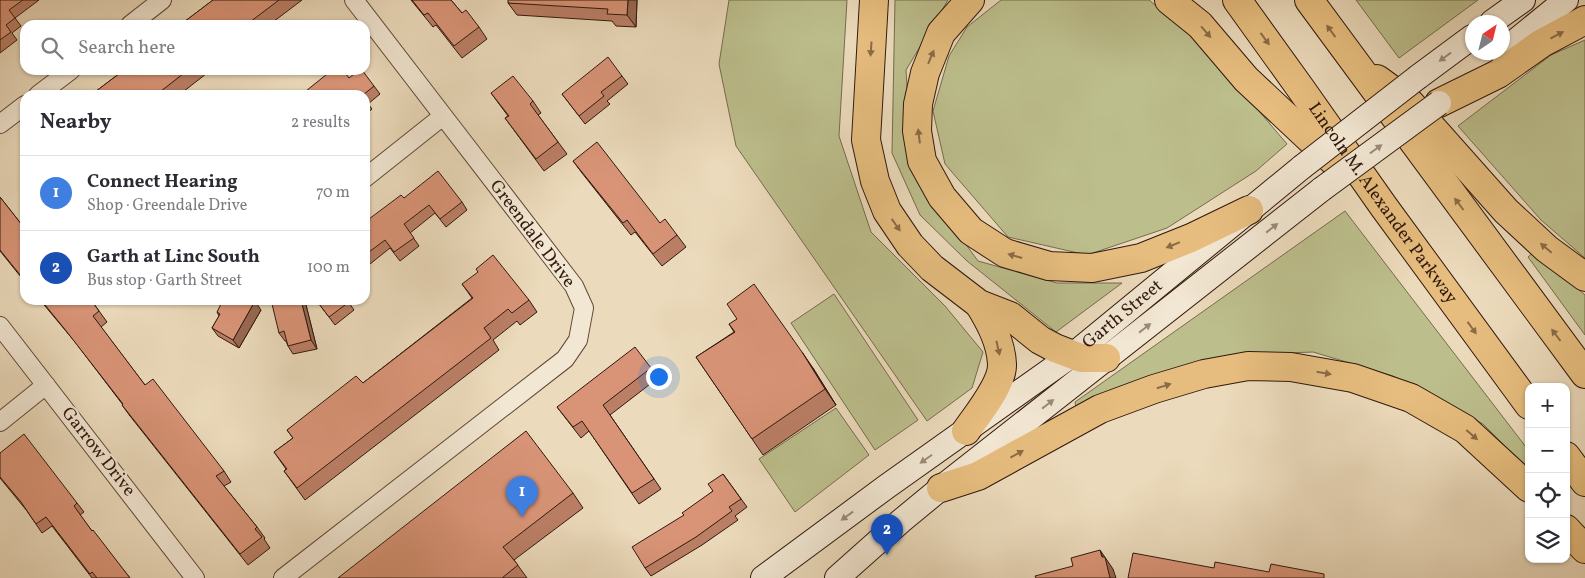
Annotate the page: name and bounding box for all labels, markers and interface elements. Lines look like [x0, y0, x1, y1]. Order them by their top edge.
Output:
north arrow [1465, 15, 1510, 60]
search box [20, 20, 370, 75]
one-way arrow [1326, 25, 1337, 38]
one-way arrow [1200, 26, 1211, 39]
one-way arrow [1550, 31, 1564, 39]
one-way arrow [1260, 32, 1270, 46]
icon: search [38, 34, 66, 62]
text: Search here [78, 35, 175, 61]
one-way arrow [866, 41, 874, 57]
one-way arrow [928, 50, 936, 64]
one-way arrow [1438, 52, 1452, 62]
street label: Lincoln M. Alexander Parkway [1302, 97, 1464, 309]
text: Nearby [40, 108, 111, 137]
text: 2 results [291, 112, 350, 134]
one-way arrow [915, 127, 923, 143]
one-way arrow [1369, 144, 1382, 155]
text: Connect Hearing [87, 169, 238, 195]
street label: Greendale Drive [483, 175, 581, 293]
text: 1 [53, 182, 59, 204]
text: 70 m [316, 182, 350, 204]
text: Shop · Greendale Drive [87, 195, 247, 217]
one-way arrow [1454, 197, 1464, 211]
one-way arrow [891, 218, 901, 232]
one-way arrow [1266, 222, 1279, 233]
one-way arrow [1165, 241, 1180, 249]
one-way arrow [1540, 242, 1553, 253]
text: Garth at Linc South [87, 244, 260, 270]
one-way arrow [1008, 252, 1023, 260]
text: 2 [52, 257, 60, 279]
text: 100 m [307, 257, 350, 279]
text: Bus stop · Garth Street [87, 270, 242, 292]
street label: Garth Street [1077, 274, 1168, 355]
one-way arrow [1467, 321, 1477, 335]
one-way arrow [1138, 323, 1151, 333]
one-way arrow [1551, 328, 1561, 342]
one-way arrow [994, 340, 1002, 355]
your location [646, 364, 672, 390]
one-way arrow [1316, 369, 1332, 377]
one-way arrow [1157, 381, 1172, 389]
map controls [1525, 383, 1570, 563]
button: + [1525, 383, 1570, 428]
one-way arrow [1041, 398, 1054, 409]
street label: Garrow Drive [55, 402, 141, 502]
button: − [1525, 428, 1570, 473]
one-way arrow [1465, 430, 1478, 441]
one-way arrow [1010, 450, 1025, 458]
one-way arrow [919, 454, 933, 464]
button: locate [1525, 473, 1570, 518]
pin: 1 [506, 476, 538, 517]
one-way arrow [840, 511, 854, 521]
pin: 2 [871, 514, 903, 555]
button: layers [1525, 518, 1570, 563]

